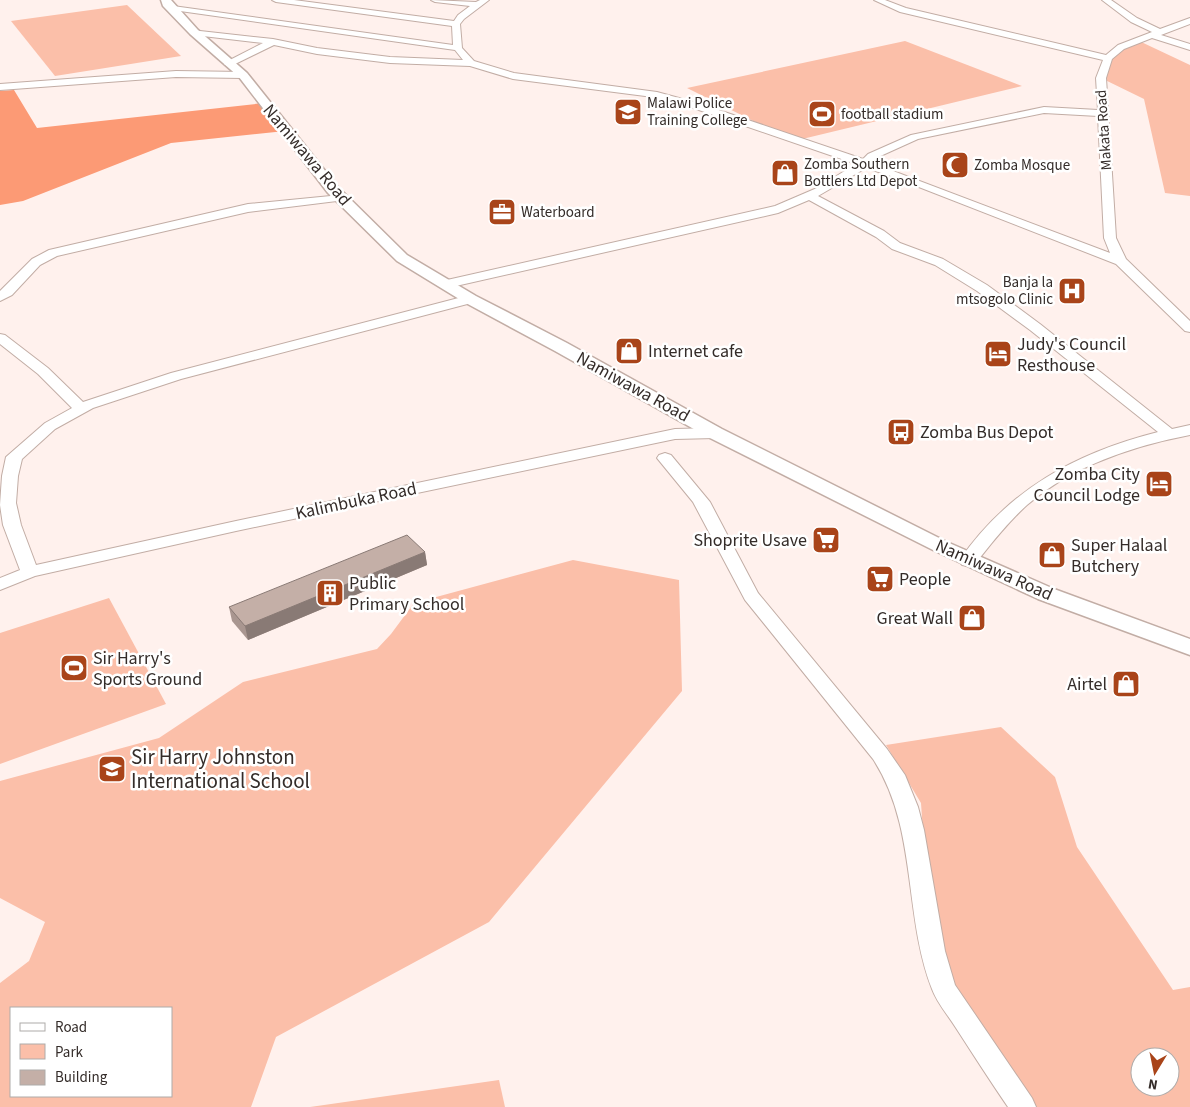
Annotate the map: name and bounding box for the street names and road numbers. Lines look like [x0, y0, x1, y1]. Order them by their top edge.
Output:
street label: Makata Road [1091, 89, 1117, 171]
street label: Namiwawa Road [257, 99, 357, 211]
street label: Namiwawa Road [572, 346, 694, 428]
street label: Kalimbuka Road [293, 476, 419, 526]
street label: Namiwawa Road [931, 533, 1057, 607]

